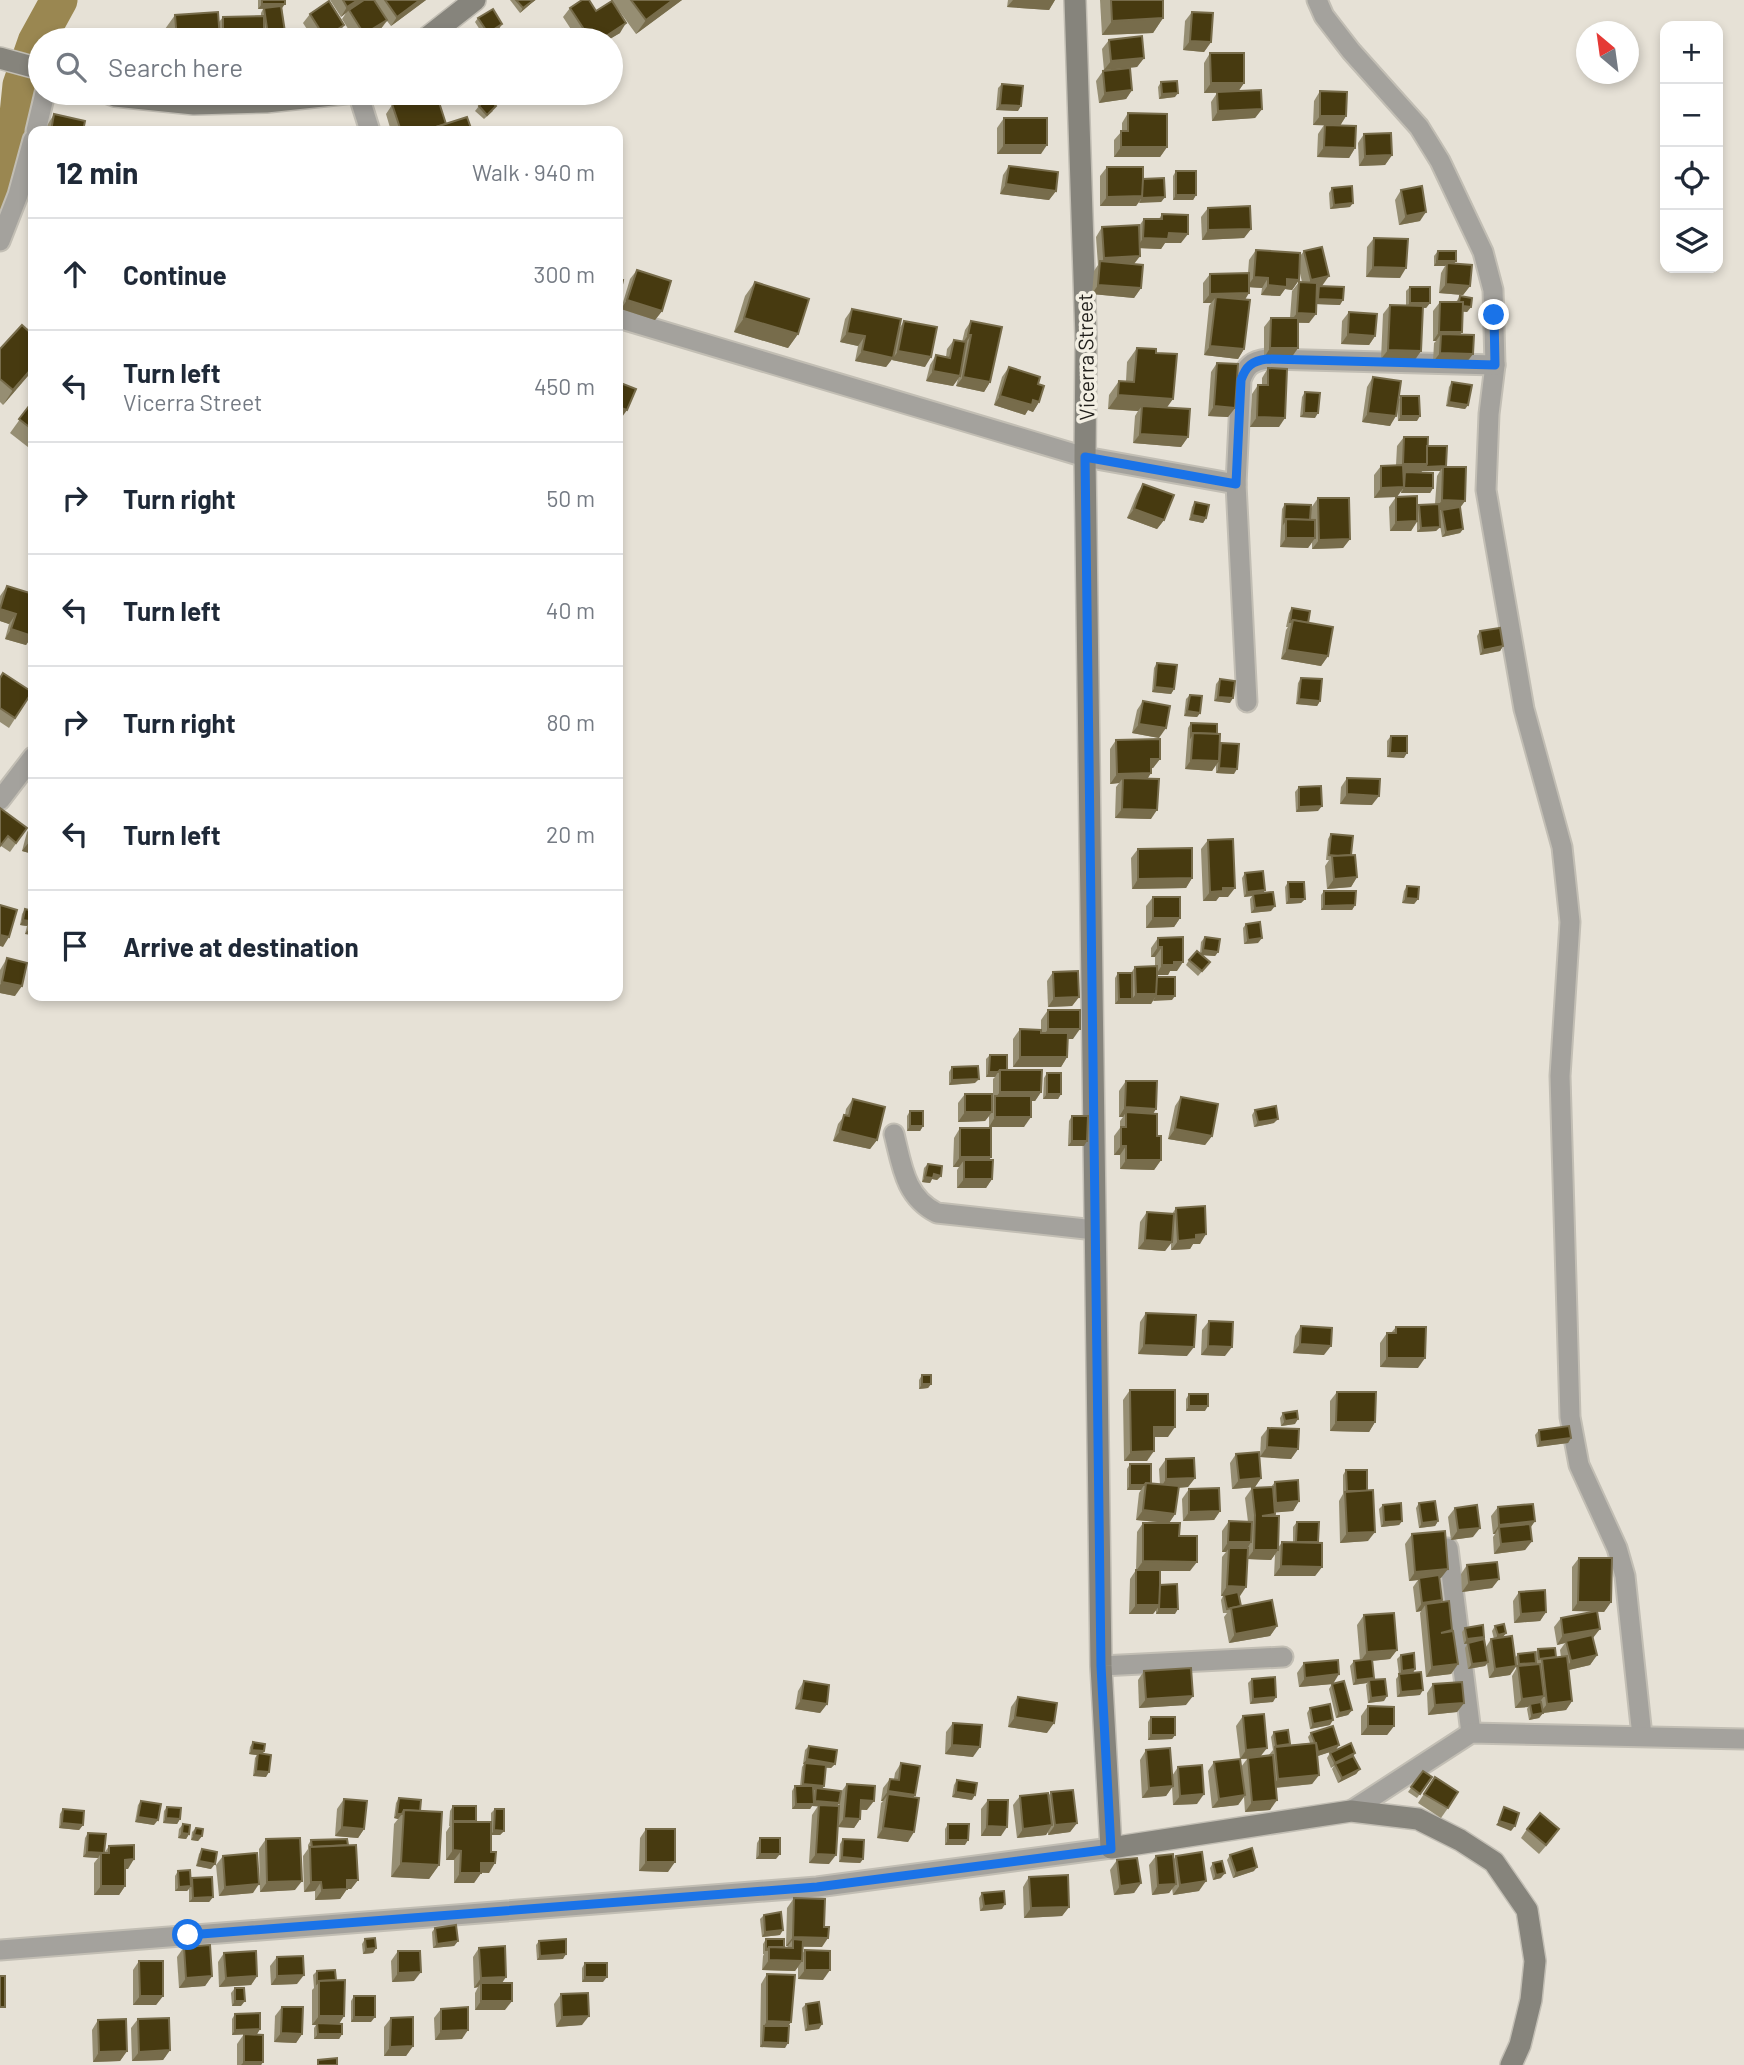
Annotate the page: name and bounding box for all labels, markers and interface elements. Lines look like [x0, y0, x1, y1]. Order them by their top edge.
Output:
north arrow [1576, 21, 1639, 84]
map controls [1660, 21, 1723, 273]
button: + [1660, 21, 1723, 84]
search box [28, 28, 623, 105]
icon: search [52, 48, 90, 86]
text: Search here [108, 51, 243, 82]
button: − [1660, 84, 1723, 147]
button: locate [1660, 147, 1723, 210]
text: 12 min [56, 154, 139, 190]
text: Walk · 940 m [472, 158, 595, 186]
button: layers [1660, 210, 1723, 273]
icon: ahead [56, 255, 94, 293]
text: Continue [123, 259, 227, 290]
text: 300 m [534, 260, 595, 288]
street label: Vicerra Street [1071, 293, 1099, 421]
route end [1478, 299, 1509, 330]
text: Turn left [123, 357, 221, 388]
icon: left [56, 367, 94, 405]
text: 450 m [534, 372, 595, 400]
text: Vicerra Street [123, 388, 262, 416]
icon: right [56, 479, 94, 517]
text: Turn right [123, 483, 236, 514]
text: 50 m [547, 484, 595, 512]
icon: left [56, 591, 94, 629]
text: Turn left [123, 595, 221, 626]
text: 40 m [546, 596, 595, 624]
icon: right [56, 703, 94, 741]
text: Turn right [123, 707, 236, 738]
text: 80 m [546, 708, 595, 736]
icon: left [56, 815, 94, 853]
text: Turn left [123, 819, 221, 850]
text: 20 m [546, 820, 595, 848]
icon: arrive [56, 927, 94, 965]
text: Arrive at destination [123, 931, 359, 962]
route start [172, 1919, 203, 1950]

